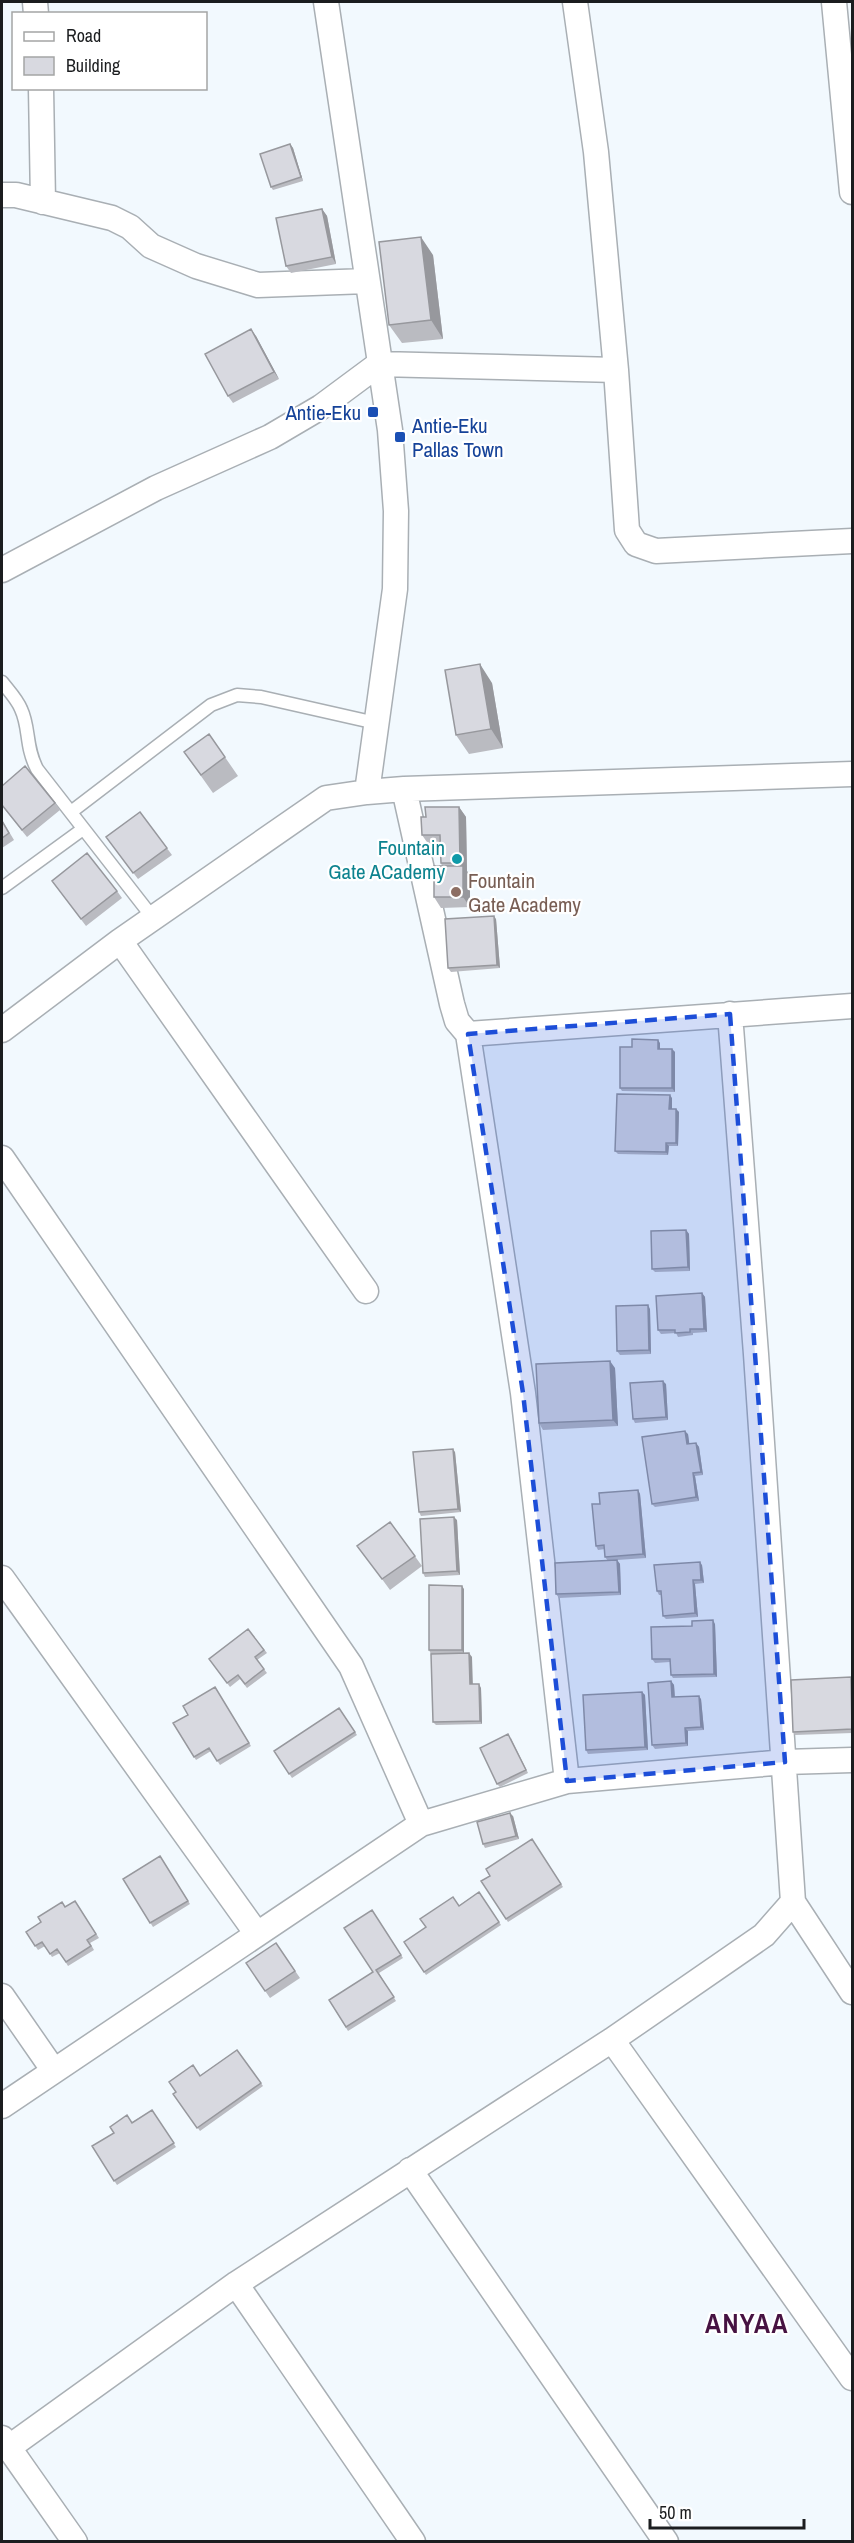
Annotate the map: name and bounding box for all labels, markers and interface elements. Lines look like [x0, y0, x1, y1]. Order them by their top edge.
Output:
legend [12, 12, 207, 90]
text: Road [66, 23, 101, 48]
text: Building [66, 53, 121, 78]
place label: Antie-Eku [284, 398, 361, 427]
marker: Antie-Eku [366, 405, 380, 419]
place label: Antie-Eku Pallas Town [411, 411, 504, 464]
marker: Antie-Eku Pallas Town [393, 430, 407, 444]
place label: Fountain Gate ACademy [328, 833, 445, 886]
marker: Fountain Gate ACademy [450, 852, 464, 866]
place label: Fountain Gate Academy [468, 866, 581, 919]
marker: Fountain Gate Academy [449, 885, 463, 899]
district label: ANYAA [705, 2305, 789, 2341]
scale bar [650, 2492, 804, 2530]
text: 50 m [659, 2500, 692, 2525]

